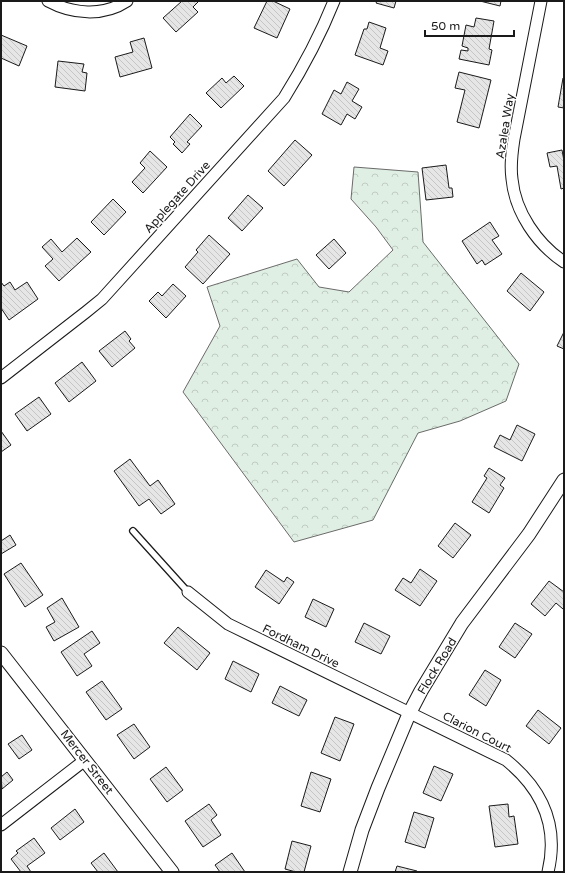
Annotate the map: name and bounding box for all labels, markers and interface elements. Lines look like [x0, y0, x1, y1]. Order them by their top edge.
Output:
scale bar [425, 12, 514, 38]
text: 50 m [431, 19, 460, 33]
street label: Azalea Way [493, 92, 517, 160]
street label: Applegate Drive [141, 158, 213, 236]
street label: Fordham Drive [260, 621, 342, 671]
street label: Flock Road [415, 635, 459, 697]
street label: Clarion Court [440, 709, 514, 756]
street label: Mercer Street [58, 727, 117, 797]

